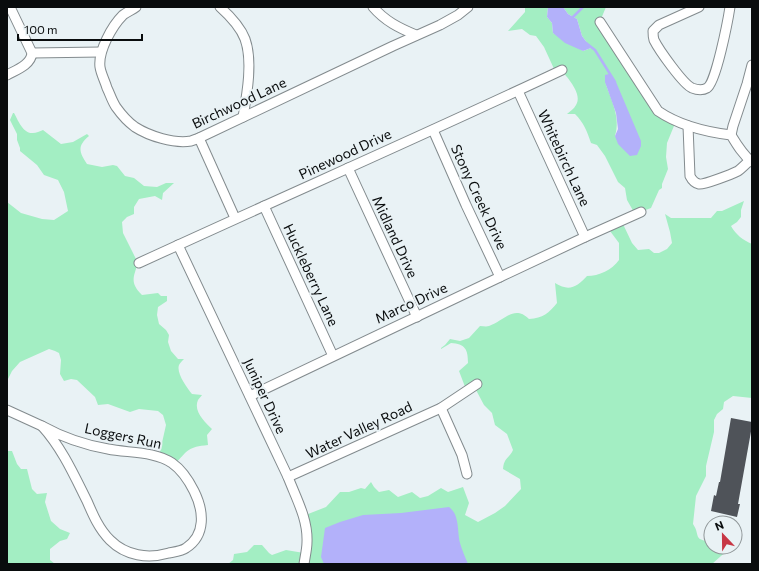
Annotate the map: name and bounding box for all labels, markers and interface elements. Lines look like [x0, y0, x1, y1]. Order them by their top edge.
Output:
scale bar [18, 16, 142, 42]
text: 100 m [24, 22, 58, 36]
street label: Birchwood Lane [189, 73, 289, 132]
street label: Whitebirch Lane [535, 107, 594, 209]
street label: Pinewood Drive [296, 125, 394, 182]
street label: Stony Creek Drive [448, 142, 511, 252]
street label: Midland Drive [369, 193, 422, 281]
street label: Huckleberry Lane [280, 221, 343, 329]
street label: Marco Drive [372, 278, 450, 327]
street label: Juniper Drive [241, 355, 290, 436]
street label: Water Valley Road [303, 397, 415, 462]
street label: Loggers Run [83, 419, 163, 452]
north arrow [703, 515, 743, 555]
text: N [713, 518, 725, 533]

